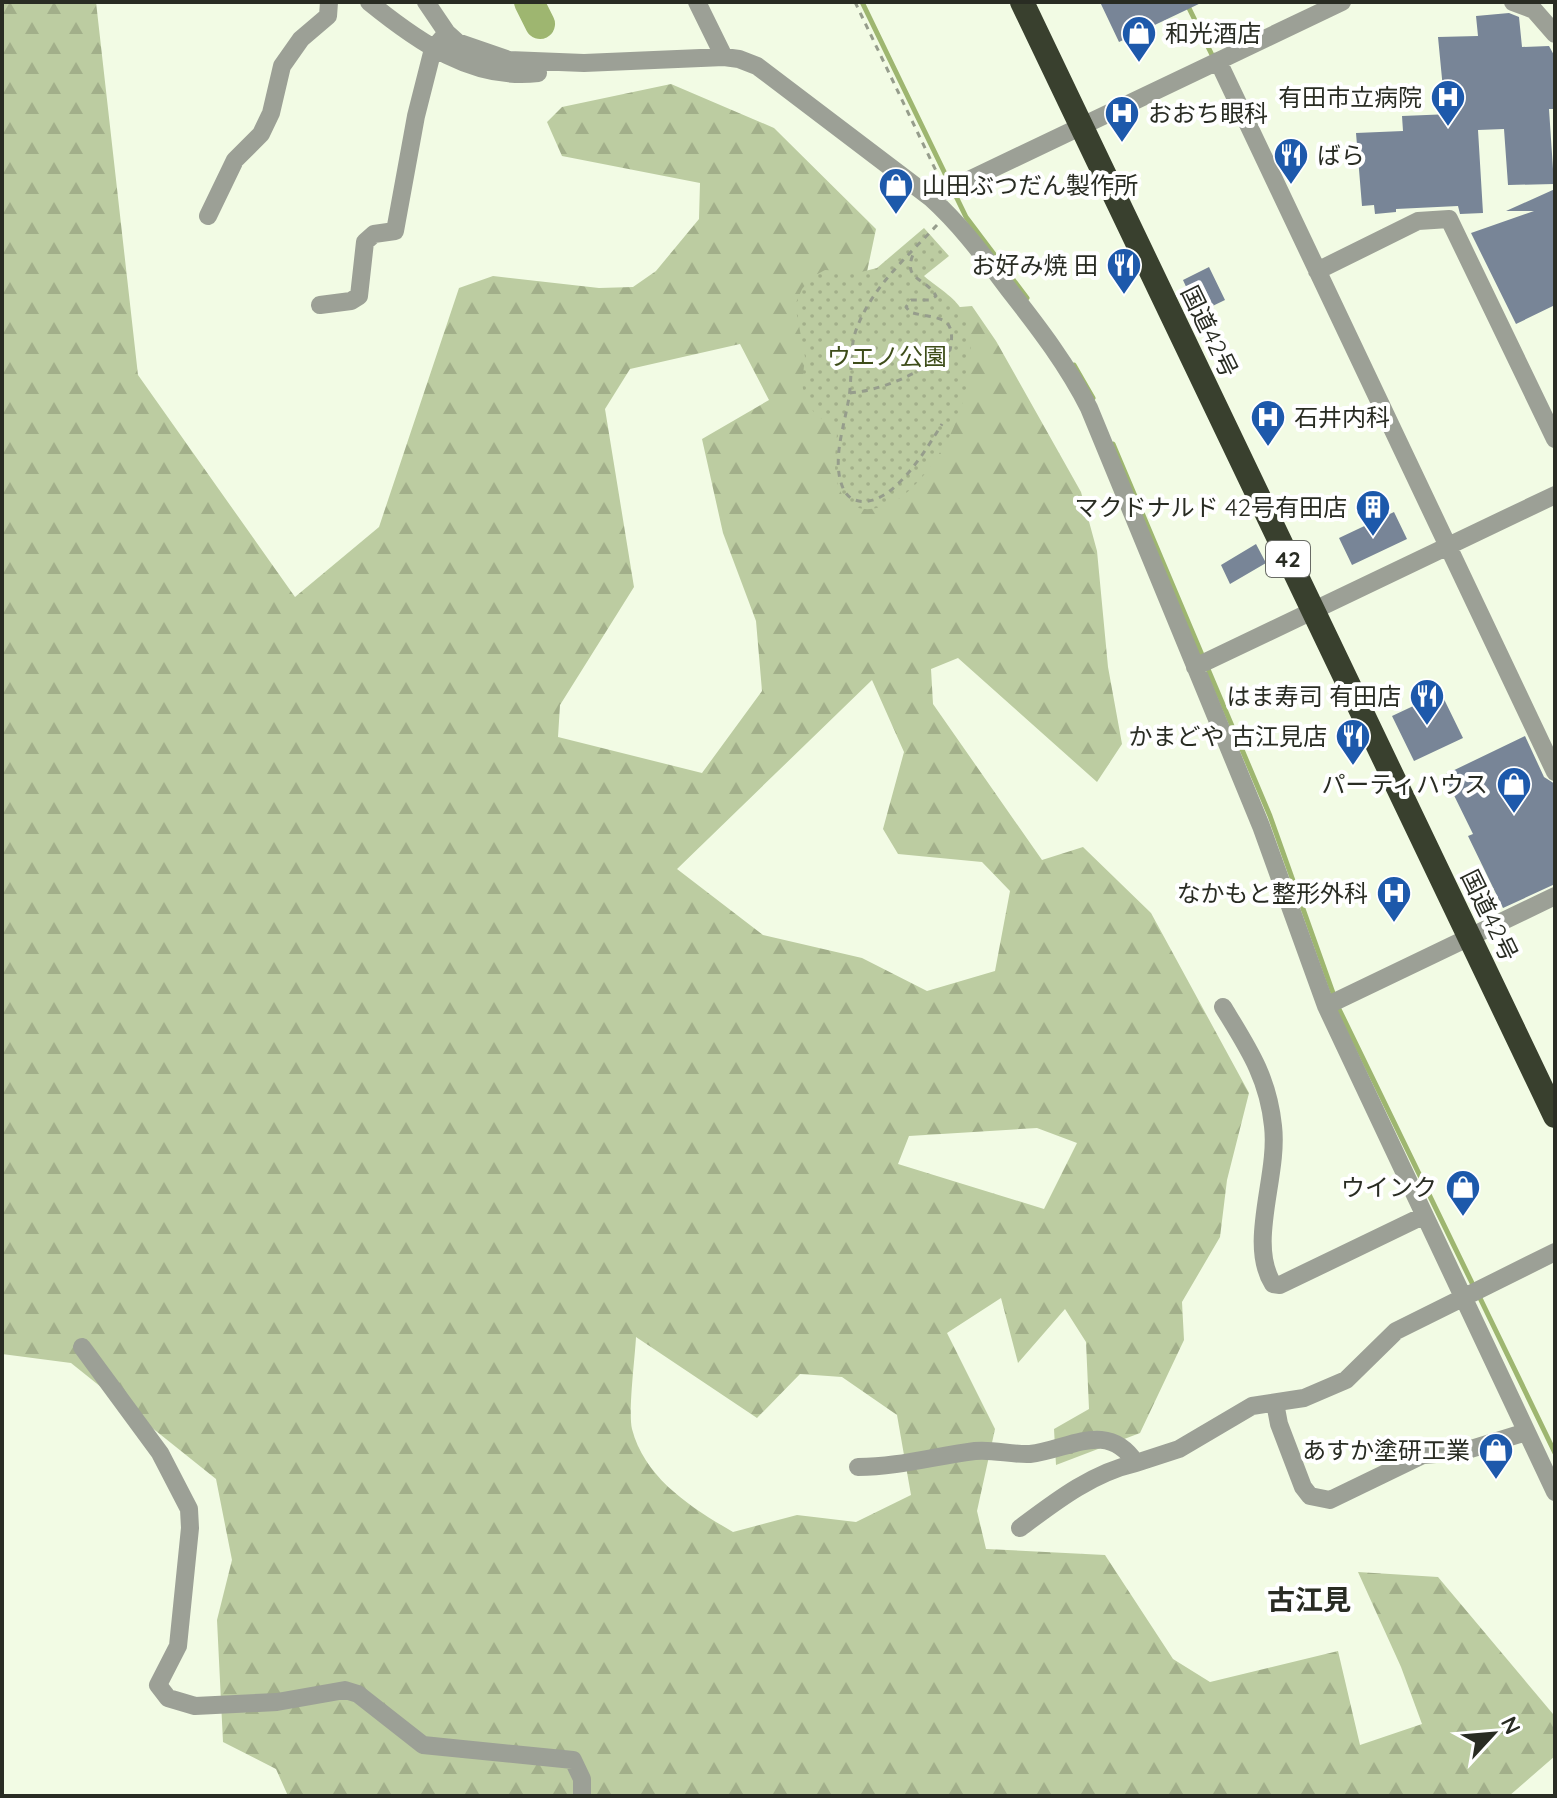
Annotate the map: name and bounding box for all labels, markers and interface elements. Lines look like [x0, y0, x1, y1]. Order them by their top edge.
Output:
shop icon: 和光酒店 [1120, 14, 1158, 64]
place label: 和光酒店 [1165, 18, 1261, 48]
hospital icon: 有田市立病院 [1429, 78, 1467, 128]
place label: 有田市立病院 [1278, 82, 1422, 112]
hospital icon: おおち眼科 [1103, 94, 1141, 144]
place label: おおち眼科 [1148, 98, 1268, 128]
restaurant icon: ばら [1272, 136, 1310, 186]
place label: ばら [1317, 140, 1365, 170]
shop icon: 山田ぶつだん製作所 [877, 166, 915, 216]
place label: 山田ぶつだん製作所 [922, 170, 1138, 200]
restaurant icon: お好み焼 田 [1105, 246, 1143, 296]
place label: お好み焼 田 [971, 250, 1098, 280]
street label: 国道42号 [1175, 280, 1245, 382]
park label: ウエノ公園 [827, 341, 947, 371]
hospital icon: 石井内科 [1249, 398, 1287, 448]
place label: 石井内科 [1294, 402, 1390, 432]
building icon: マクドナルド 42号有田店 [1354, 488, 1392, 538]
place label: マクドナルド 42号有田店 [1075, 492, 1347, 522]
road number: 42 [1266, 541, 1310, 577]
restaurant icon: はま寿司 有田店 [1408, 677, 1446, 727]
place label: はま寿司 有田店 [1226, 681, 1401, 711]
restaurant icon: かまどや 古江見店 [1334, 717, 1372, 767]
place label: かまどや 古江見店 [1128, 721, 1327, 751]
shop icon: パーティハウス [1495, 765, 1533, 815]
place label: パーティハウス [1321, 769, 1488, 799]
street label: 国道42号 [1455, 864, 1525, 966]
hospital icon: なかもと整形外科 [1375, 874, 1413, 924]
place label: なかもと整形外科 [1176, 878, 1368, 908]
shop icon: ウインク [1444, 1168, 1482, 1218]
place label: ウインク [1341, 1172, 1437, 1202]
shop icon: あすか塗研工業 [1477, 1431, 1515, 1481]
place label: あすか塗研工業 [1302, 1435, 1470, 1465]
district label: 古江見 [1267, 1582, 1351, 1617]
north arrow [1453, 1694, 1533, 1774]
text: N [1495, 1712, 1527, 1739]

